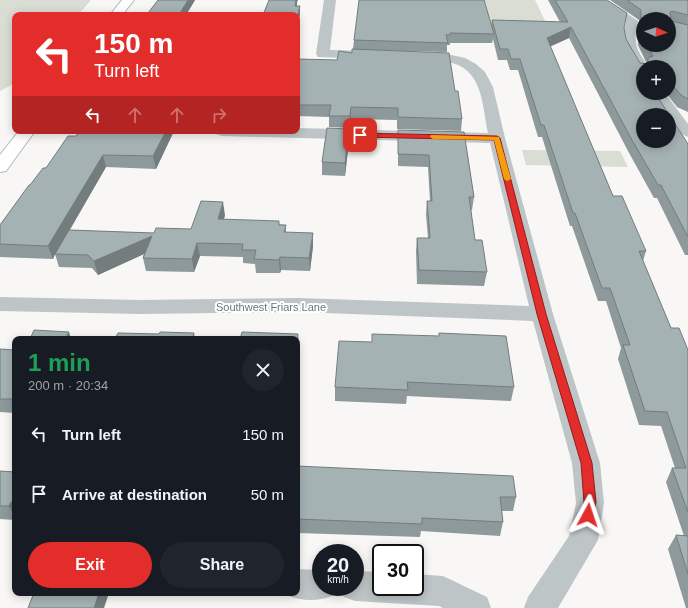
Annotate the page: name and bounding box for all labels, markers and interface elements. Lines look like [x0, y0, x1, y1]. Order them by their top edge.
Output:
north arrow [636, 12, 676, 52]
map controls [636, 12, 676, 148]
icon: left [28, 28, 80, 80]
text: 150 m [94, 28, 173, 59]
button: + [636, 60, 676, 100]
text: Turn left [94, 61, 159, 81]
icon: left [82, 104, 104, 126]
icon: ahead [124, 104, 146, 126]
icon: ahead [166, 104, 188, 126]
icon: right [208, 104, 230, 126]
button: − [636, 108, 676, 148]
pin [343, 118, 377, 152]
icon: arrive [349, 124, 371, 146]
street label: Southwest Friars Lane [216, 301, 326, 313]
text: 1 min [28, 349, 91, 376]
button: close [242, 349, 284, 391]
text: 200 m · 20:34 [28, 378, 108, 393]
icon: left [28, 423, 50, 445]
text: Turn left [62, 426, 121, 443]
text: 150 m [242, 426, 284, 443]
icon: arrive [28, 483, 50, 505]
text: Arrive at destination [62, 486, 207, 503]
text: 50 m [251, 486, 284, 503]
position arrow [567, 494, 609, 536]
button: Exit [28, 542, 152, 588]
button: Share [160, 542, 284, 588]
speed limit sign: 30 [372, 544, 424, 596]
text: 20 [327, 554, 349, 576]
text: km/h [327, 574, 349, 585]

